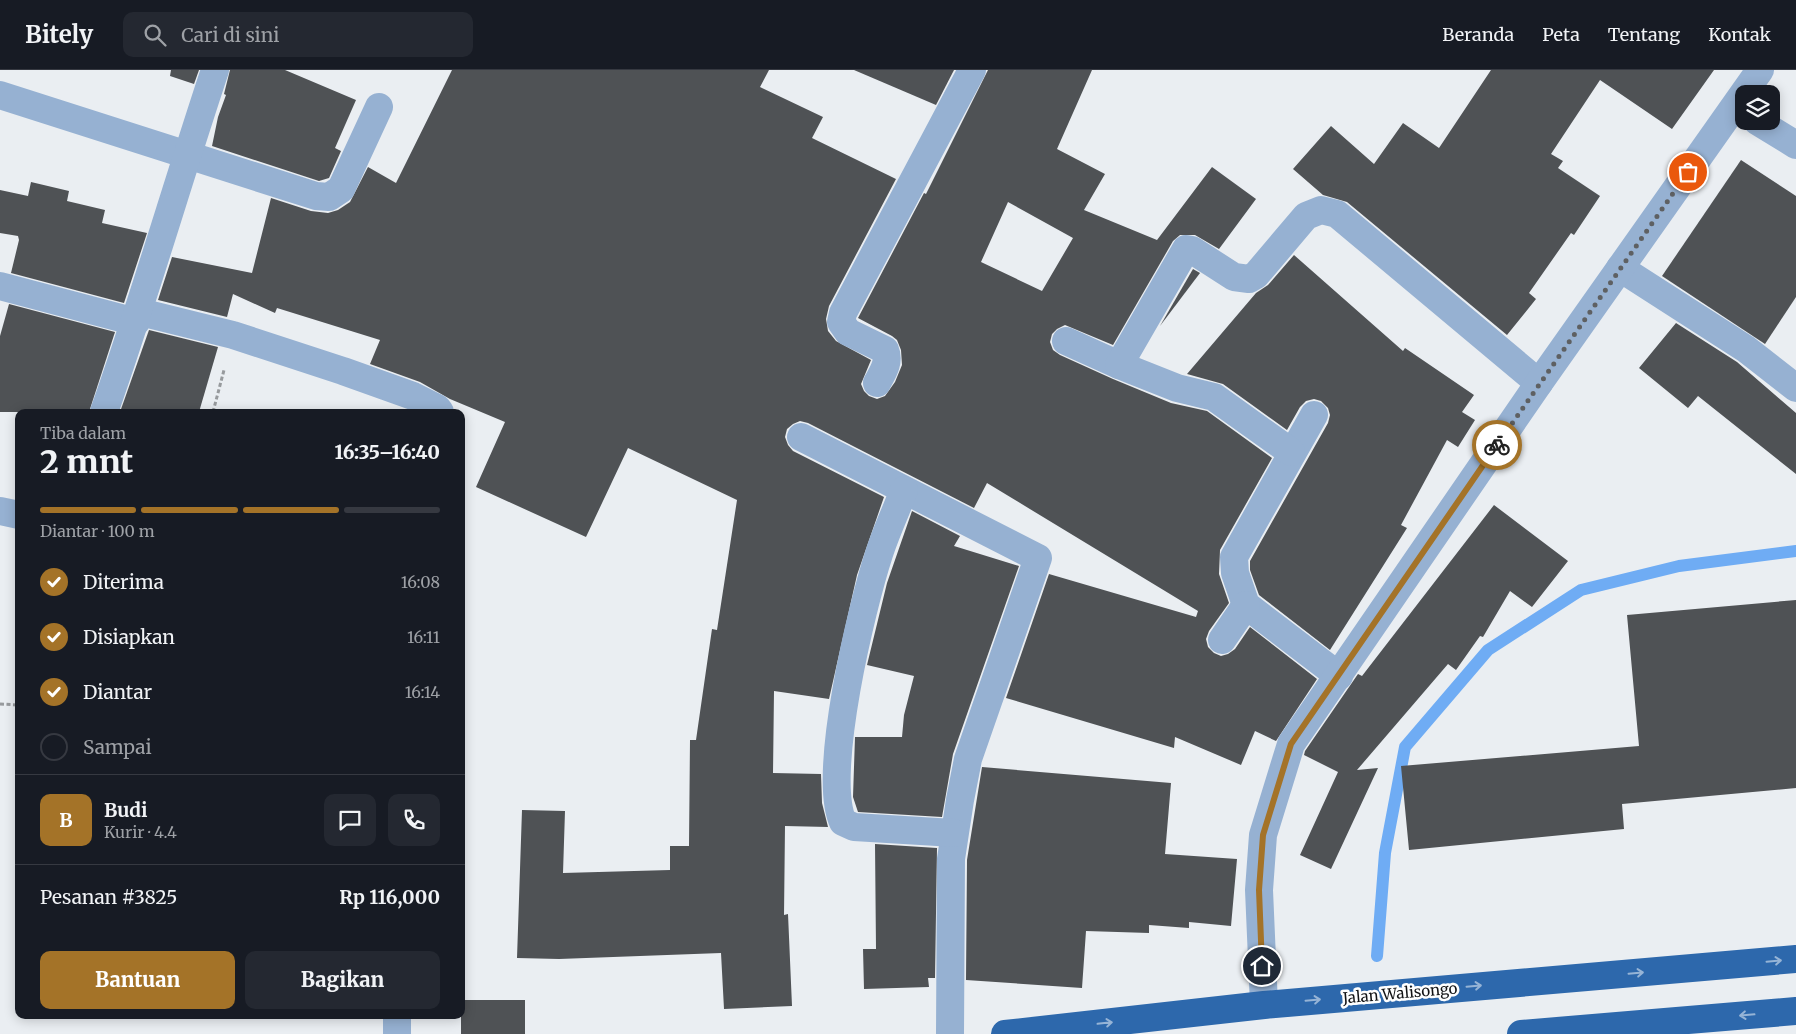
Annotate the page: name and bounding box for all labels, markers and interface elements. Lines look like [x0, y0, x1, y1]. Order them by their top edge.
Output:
search box [123, 12, 473, 57]
text: Bitely [25, 19, 93, 50]
icon: search [141, 21, 169, 49]
text: Cari di sini [181, 23, 279, 47]
text: Beranda [1442, 23, 1514, 46]
text: Peta [1542, 23, 1580, 46]
text: Tentang [1608, 23, 1680, 46]
text: Kontak [1708, 23, 1771, 46]
map controls [1735, 85, 1780, 130]
button: layers [1735, 85, 1780, 130]
pin [1667, 151, 1709, 193]
icon: bag [1674, 158, 1702, 186]
courier [1472, 420, 1522, 470]
text: Tiba dalam [40, 423, 126, 443]
icon: bike [1483, 431, 1511, 459]
text: 16:35–16:40 [335, 440, 440, 464]
text: 2 mnt [40, 442, 133, 482]
text: Diantar · 100 m [40, 521, 155, 541]
icon: check [40, 568, 68, 596]
text: Diterima [83, 570, 164, 594]
text: 16:08 [401, 572, 440, 592]
icon: check [40, 623, 68, 651]
text: Disiapkan [83, 625, 175, 649]
text: 16:11 [407, 627, 440, 647]
icon: check [40, 678, 68, 706]
text: Diantar [83, 680, 152, 704]
text: 16:14 [405, 682, 440, 702]
text: Sampai [83, 735, 152, 759]
button: chat [324, 794, 376, 846]
button: phone [388, 794, 440, 846]
text: Budi [104, 798, 148, 822]
text: B [59, 808, 73, 832]
text: Kurir · 4.4 [104, 822, 177, 842]
text: Pesanan #3825 [40, 885, 177, 909]
text: Rp 116,000 [339, 885, 440, 909]
pin [1241, 945, 1283, 987]
button: Bantuan [40, 951, 235, 1009]
button: Bagikan [245, 951, 440, 1009]
icon: home [1248, 952, 1276, 980]
one-way arrow [1766, 956, 1782, 966]
one-way arrow [1628, 968, 1644, 978]
street label: Jalan Walisongo [1341, 979, 1458, 1008]
one-way arrow [1466, 982, 1482, 991]
one-way arrow [1304, 995, 1320, 1005]
one-way arrow [1740, 1010, 1756, 1020]
one-way arrow [1097, 1018, 1113, 1028]

